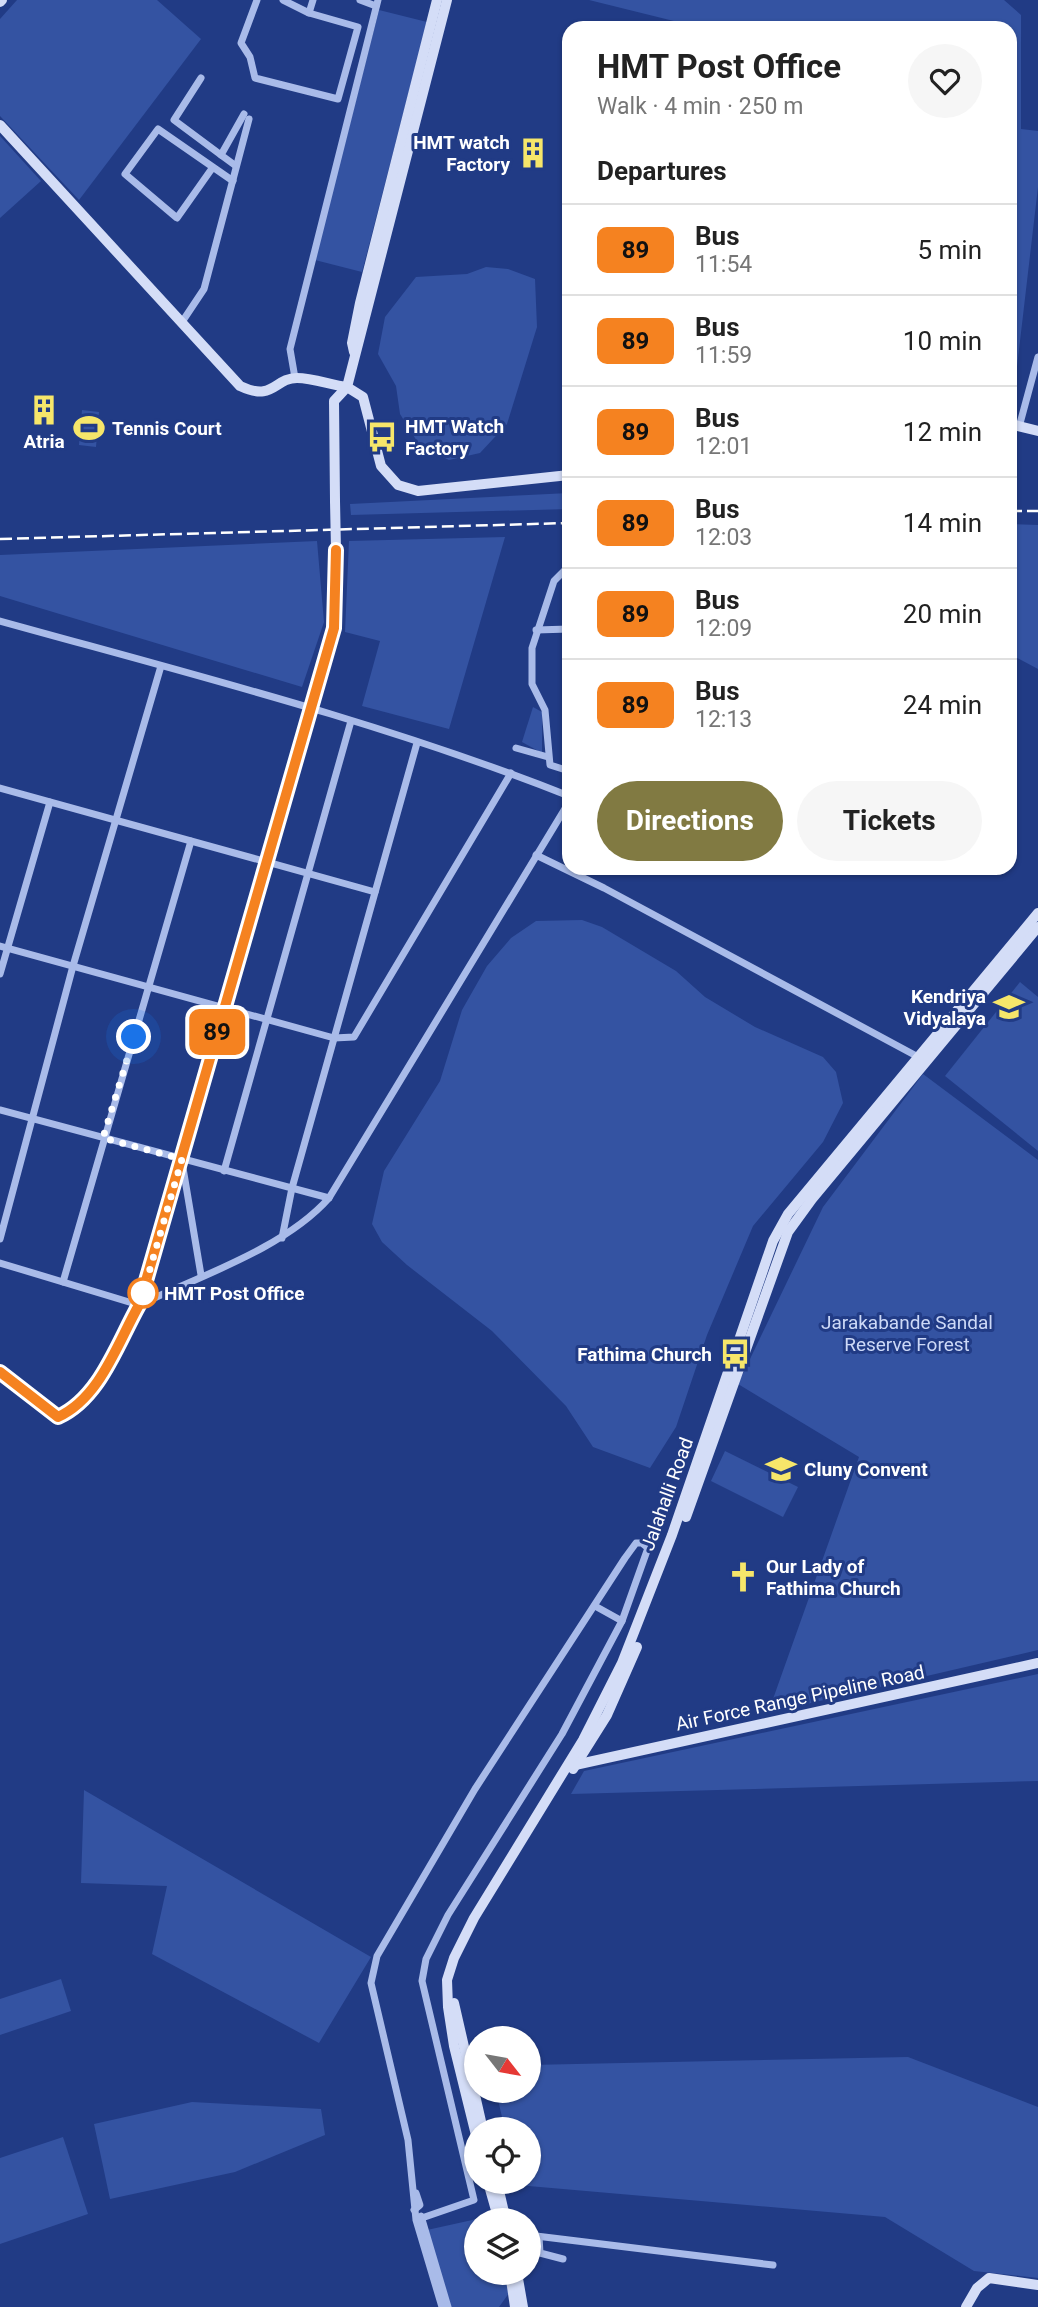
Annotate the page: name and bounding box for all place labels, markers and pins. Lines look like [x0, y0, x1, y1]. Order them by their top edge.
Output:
place label: HMT watch Factory [413, 131, 510, 176]
building icon: HMT watch Factory [516, 136, 550, 170]
building icon: Atria [27, 393, 61, 427]
sports icon: Tennis Court [72, 411, 106, 445]
place label: HMT Watch Factory [405, 415, 504, 460]
place label: Tennis Court [112, 417, 222, 440]
bus stop icon: HMT Watch Factory [365, 420, 399, 454]
place label: Atria [23, 430, 65, 453]
place label: Kendriya Vidyalaya [904, 985, 986, 1030]
school or university icon: Kendriya Vidyalaya [992, 990, 1026, 1024]
marker: HMT Post Office [128, 1278, 158, 1308]
place label: HMT Post Office [164, 1282, 304, 1305]
bus stop icon: Fathima Church [718, 1337, 752, 1371]
place label: Fathima Church [577, 1343, 712, 1366]
school or university icon: Cluny Convent [764, 1452, 798, 1486]
place label: Cluny Convent [804, 1458, 928, 1481]
place label: Our Lady of Fathima Church [766, 1555, 901, 1600]
church icon: Our Lady of Fathima Church [726, 1560, 760, 1594]

